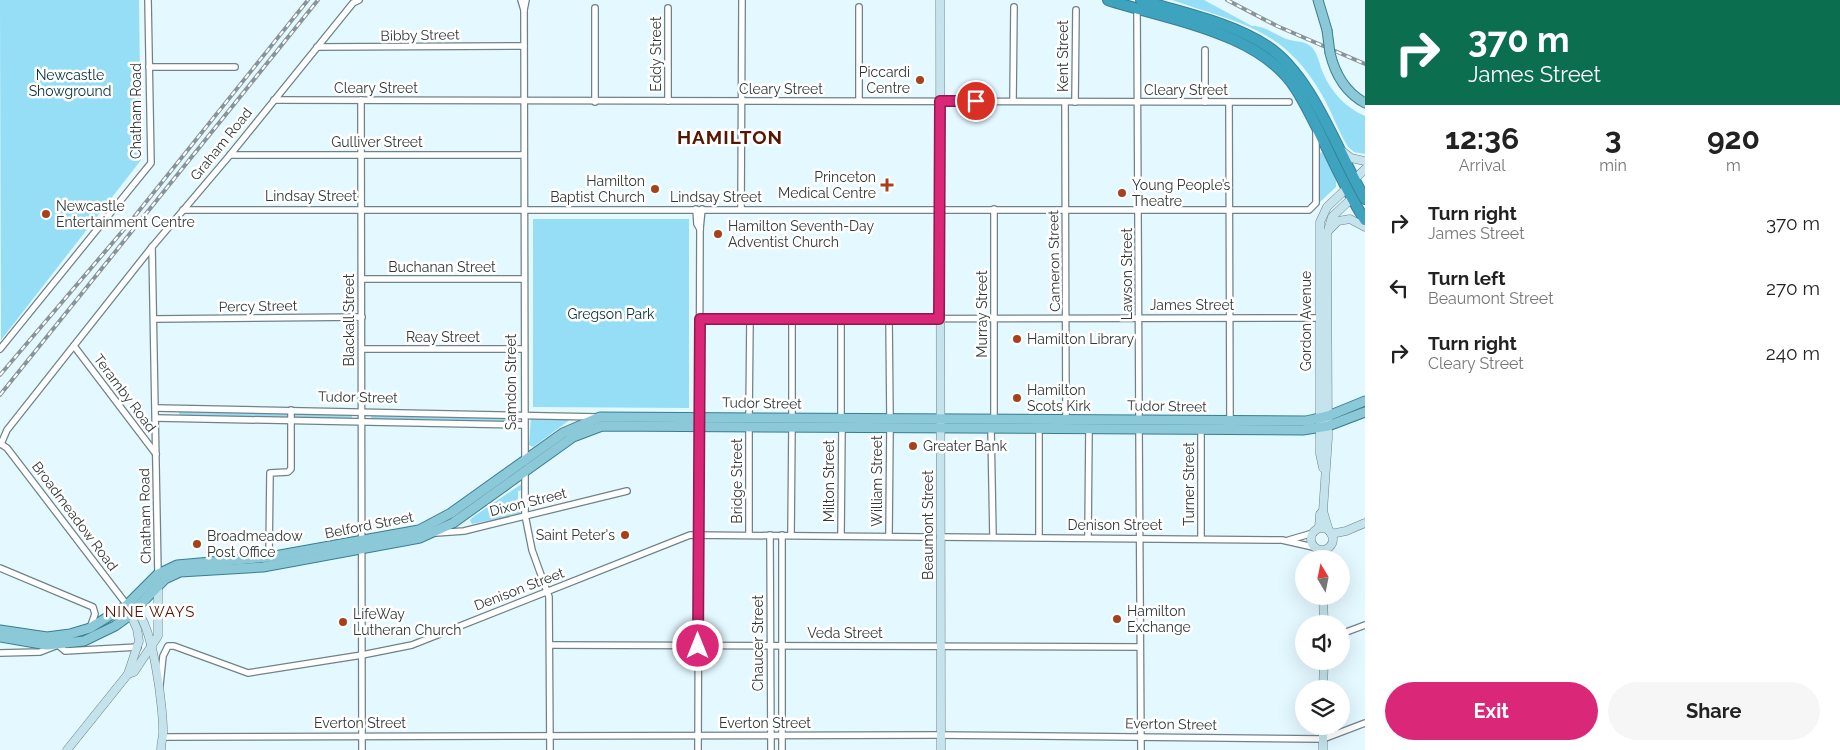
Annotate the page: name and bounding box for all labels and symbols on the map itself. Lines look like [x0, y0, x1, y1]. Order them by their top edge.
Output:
street label: Eddy Street [648, 16, 664, 92]
street label: Kent Street [1055, 20, 1071, 92]
street label: Bibby Street [380, 26, 460, 44]
street label: Chatham Road [128, 63, 144, 159]
place label: Piccardi Centre [859, 64, 910, 96]
park label: Newcastle Showground [29, 67, 111, 99]
marker: Piccardi Centre [914, 74, 926, 86]
street label: Cleary Street [334, 80, 418, 96]
pin [955, 80, 997, 122]
street label: Cleary Street [739, 81, 823, 97]
street label: Cleary Street [1144, 82, 1228, 98]
street label: Graham Road [187, 105, 255, 183]
district label: HAMILTON [677, 126, 783, 148]
street label: Gulliver Street [331, 134, 423, 150]
place label: Princeton Medical Centre [778, 169, 876, 201]
place label: Hamilton Baptist Church [550, 173, 645, 205]
place label: Young People’s Theatre [1132, 177, 1231, 209]
marker: Princeton Medical Centre [880, 178, 894, 192]
marker: Hamilton Baptist Church [649, 183, 661, 195]
marker: Young People’s Theatre [1116, 187, 1128, 199]
street label: Lindsay Street [265, 188, 357, 204]
street label: Lindsay Street [670, 189, 762, 205]
place label: Newcastle Entertainment Centre [56, 198, 195, 230]
marker: Newcastle Entertainment Centre [40, 208, 52, 220]
street label: Cameron Street [1045, 210, 1063, 312]
place label: Hamilton Seventh-Day Adventist Church [728, 218, 874, 250]
street label: Lawson Street [1119, 227, 1135, 320]
marker: Hamilton Seventh-Day Adventist Church [712, 228, 724, 240]
street label: Buchanan Street [388, 259, 496, 275]
street label: Murray Street [974, 270, 990, 358]
street label: Gordon Avenue [1298, 271, 1314, 371]
street label: Blackall Street [341, 273, 357, 367]
street label: Percy Street [219, 297, 298, 315]
street label: James Street [1150, 297, 1235, 313]
park label: Gregson Park [568, 306, 655, 322]
street label: Reay Street [406, 329, 480, 345]
place label: Hamilton Library [1027, 331, 1135, 347]
street label: Samdon Street [503, 333, 519, 430]
marker: Hamilton Library [1011, 333, 1023, 345]
street label: Teramby Road [91, 351, 159, 435]
place label: Hamilton Scots Kirk [1027, 382, 1091, 414]
street label: Tudor Street [318, 388, 398, 406]
marker: Hamilton Scots Kirk [1011, 392, 1023, 404]
street label: Tudor Street [722, 394, 802, 412]
street label: Tudor Street [1127, 397, 1207, 415]
street label: William Street [869, 435, 885, 527]
street label: Bridge Street [729, 438, 745, 524]
place label: Greater Bank [923, 438, 1008, 454]
street label: Milton Street [821, 439, 837, 522]
marker: Greater Bank [907, 440, 919, 452]
street label: Turner Street [1181, 442, 1197, 526]
street label: Broadmeadow Road [29, 458, 121, 574]
street label: Chatham Road [136, 468, 154, 564]
street label: Beaumont Street [920, 470, 936, 580]
street label: Dixon Street [488, 485, 568, 519]
street label: Belford Street [323, 509, 415, 541]
street label: Denison Street [1067, 517, 1163, 533]
place label: Saint Peter's [536, 527, 615, 543]
place label: Broadmeadow Post Office [207, 528, 303, 560]
marker: Saint Peter's [619, 529, 631, 541]
marker: Broadmeadow Post Office [191, 538, 203, 550]
north arrow [1295, 550, 1350, 605]
street label: Denison Street [472, 564, 567, 614]
street label: Chaucer Street [750, 594, 766, 691]
district label: NINE WAYS [105, 603, 195, 621]
place label: Hamilton Exchange [1127, 603, 1191, 635]
place label: LifeWay Lutheran Church [353, 606, 461, 638]
marker: Hamilton Exchange [1111, 613, 1123, 625]
marker: LifeWay Lutheran Church [337, 616, 349, 628]
position arrow [671, 619, 723, 671]
street label: Veda Street [807, 625, 883, 641]
street label: Everton Street [314, 715, 406, 731]
street label: Everton Street [719, 715, 811, 731]
street label: Everton Street [1125, 715, 1217, 733]

